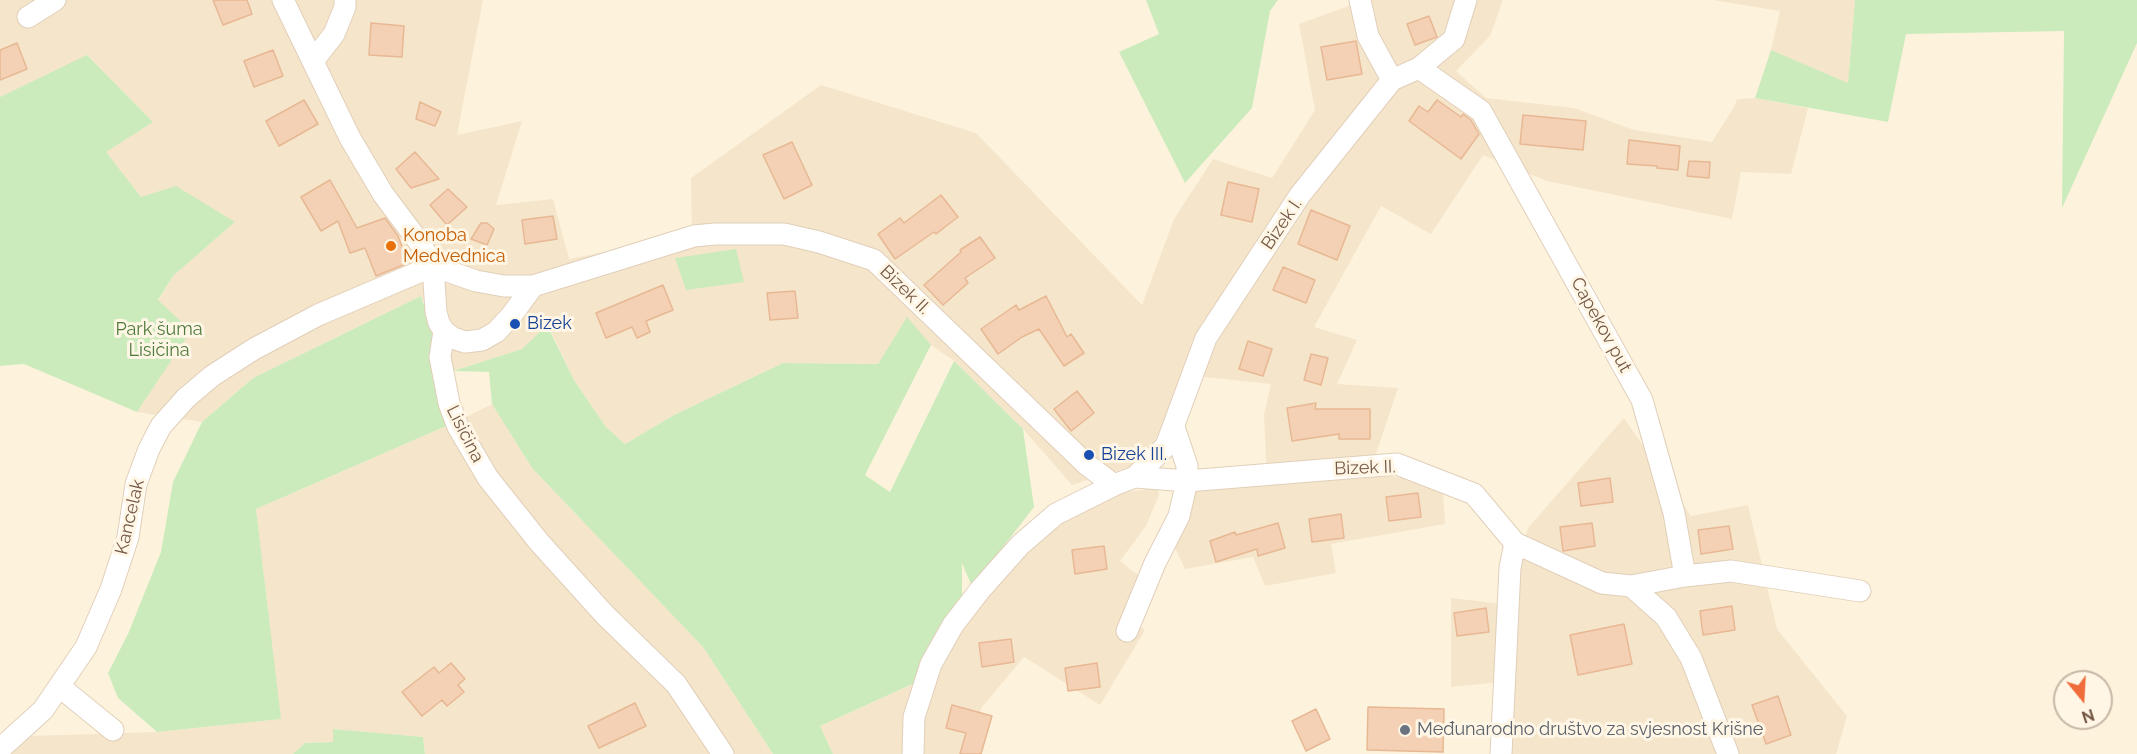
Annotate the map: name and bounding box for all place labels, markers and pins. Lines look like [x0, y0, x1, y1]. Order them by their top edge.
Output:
place label: Konoba Medvednica [403, 225, 506, 268]
marker: Konoba Medvednica [384, 239, 398, 253]
place label: Bizek [527, 313, 572, 335]
marker: Bizek [508, 317, 522, 331]
place label: Bizek III. [1101, 444, 1167, 466]
marker: Bizek III. [1082, 448, 1096, 462]
place label: Međunarodno društvo za svjesnost Krišne [1417, 719, 1763, 741]
marker: Međunarodno društvo za svjesnost Krišne [1398, 723, 1412, 737]

